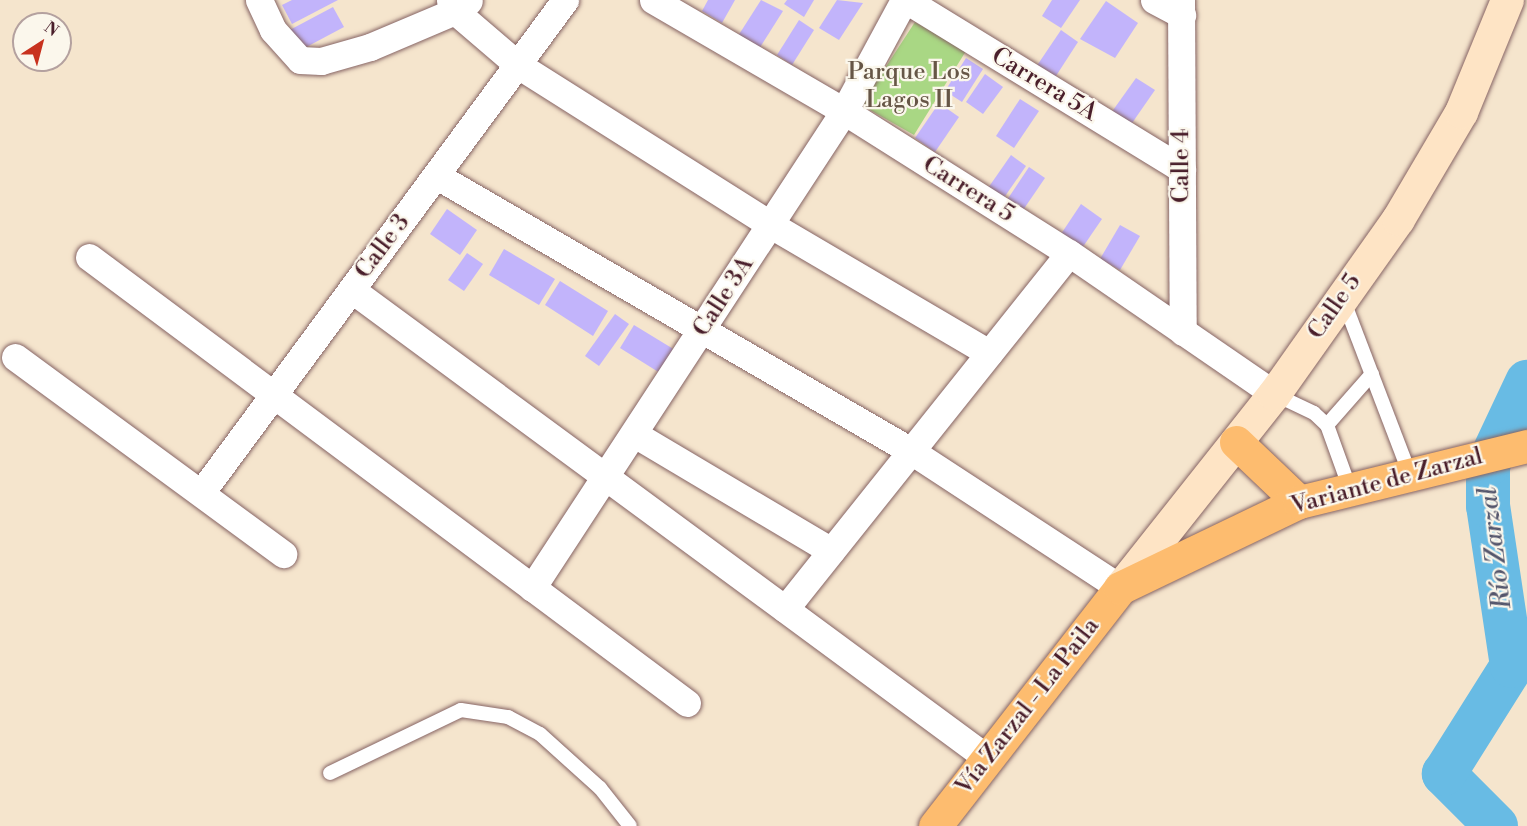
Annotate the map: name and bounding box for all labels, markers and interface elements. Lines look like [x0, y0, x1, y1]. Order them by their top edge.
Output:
north arrow [12, 12, 72, 72]
text: N [40, 17, 62, 41]
street label: Carrera 5A [986, 42, 1102, 128]
park label: Parque Los Lagos II [848, 59, 970, 115]
street label: Calle 4 [1168, 129, 1196, 203]
street label: Carrera 5 [917, 151, 1019, 229]
street label: Calle 3 [349, 209, 417, 285]
street label: Calle 3A [688, 252, 760, 342]
street label: Calle 5 [1302, 269, 1368, 345]
street label: Variante de Zarzal [1288, 443, 1486, 521]
water label: Río Zarzal [1473, 485, 1519, 611]
street label: Vía Zarzal - La Paila [950, 613, 1106, 801]

